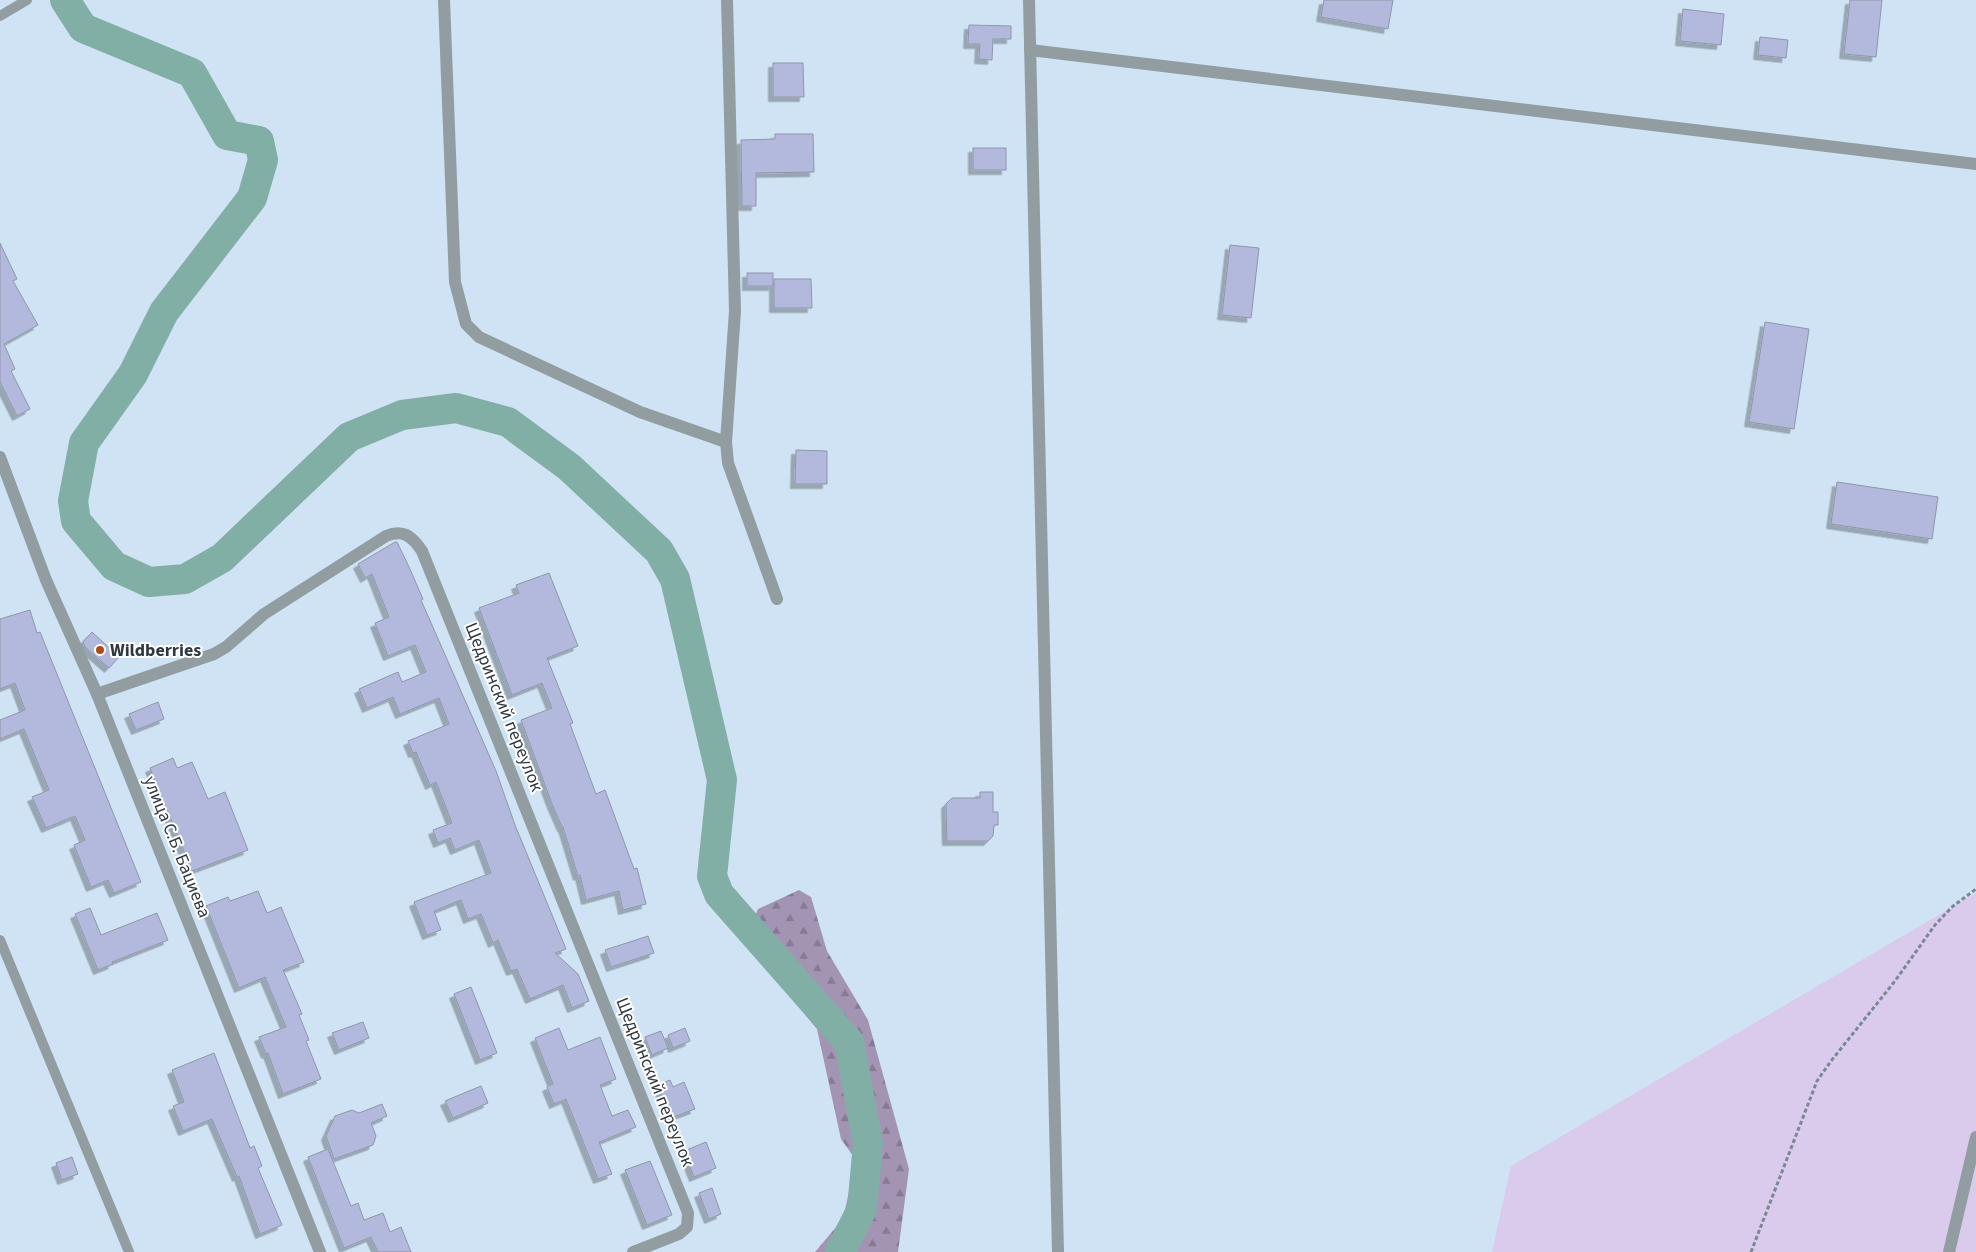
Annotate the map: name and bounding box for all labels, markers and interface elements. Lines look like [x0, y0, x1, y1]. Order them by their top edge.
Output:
street label: Щедринский переулок [459, 619, 549, 795]
place label: Wildberries [110, 638, 201, 663]
marker: Wildberries [94, 644, 106, 656]
street label: улица С.Б. Бациева [137, 772, 217, 922]
street label: Щедринский переулок [610, 994, 700, 1170]

